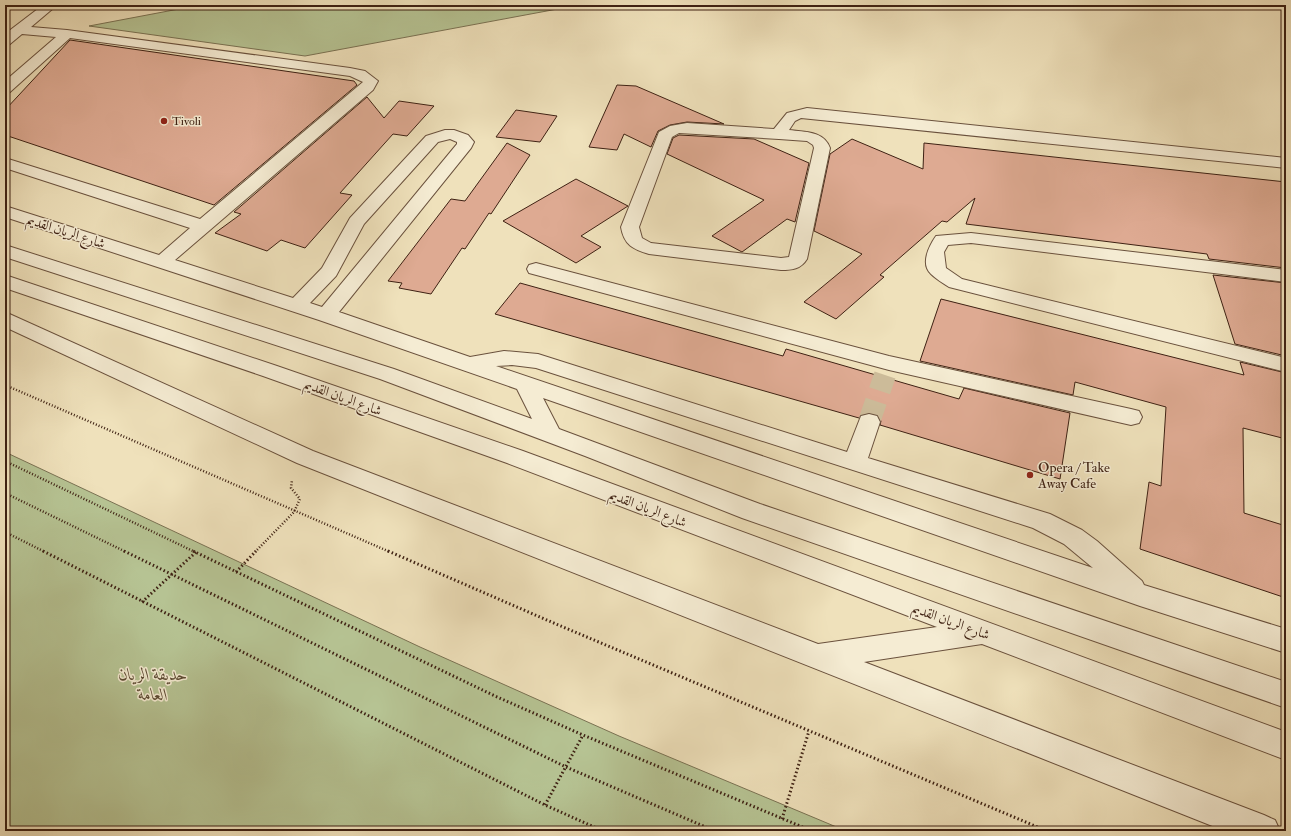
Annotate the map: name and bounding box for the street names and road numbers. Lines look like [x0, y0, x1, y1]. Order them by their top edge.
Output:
street label: شارع الريان القديم [23, 211, 107, 256]
street label: شارع الريان القديم [300, 376, 384, 423]
street label: شارع الريان القديم [605, 486, 689, 535]
street label: شارع الريان القديم [908, 600, 992, 647]

